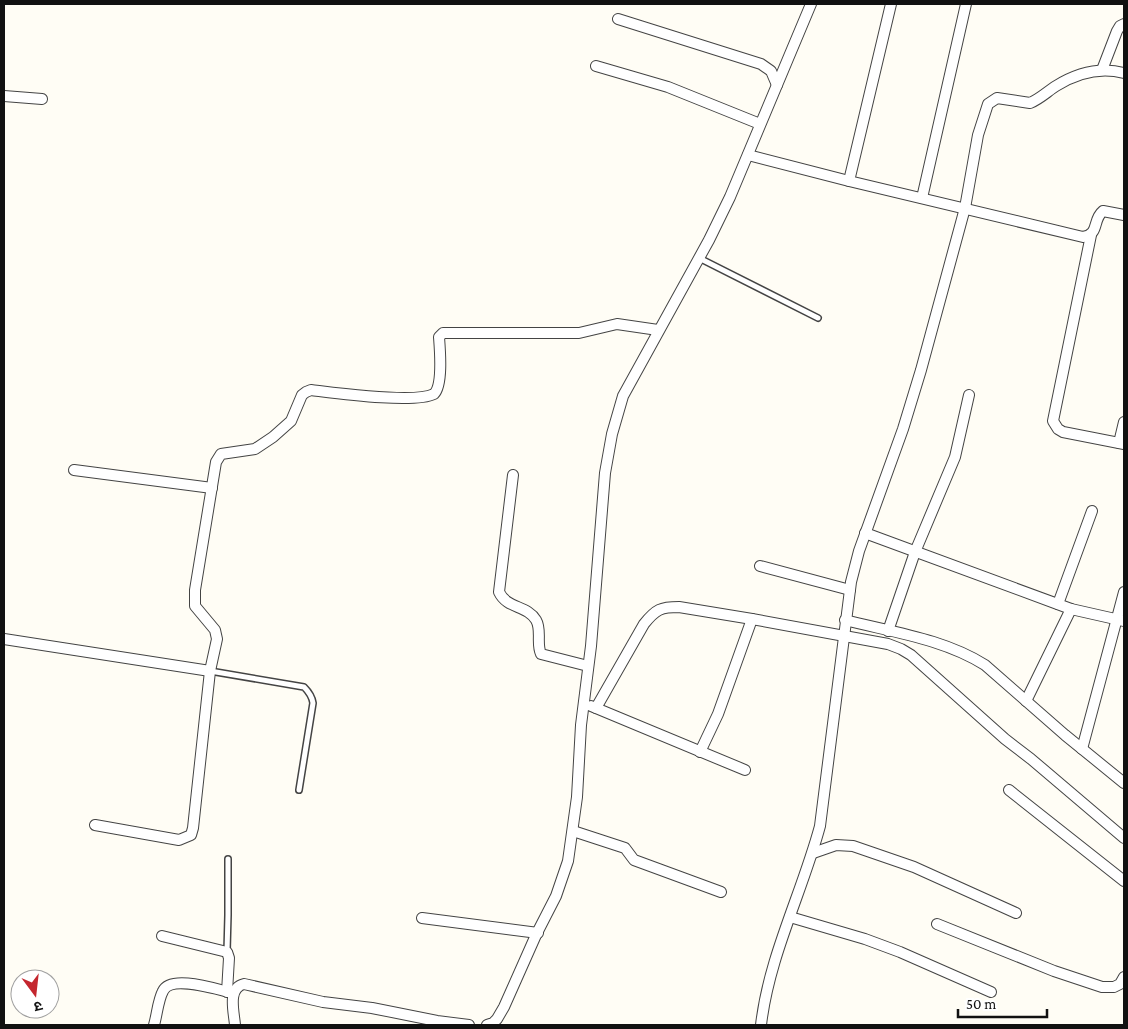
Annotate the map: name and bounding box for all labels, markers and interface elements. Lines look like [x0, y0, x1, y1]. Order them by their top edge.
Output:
north arrow [10, 969, 60, 1019]
scale bar [958, 986, 1047, 1018]
text: 50 m [966, 996, 996, 1012]
text: उ [32, 998, 44, 1016]

